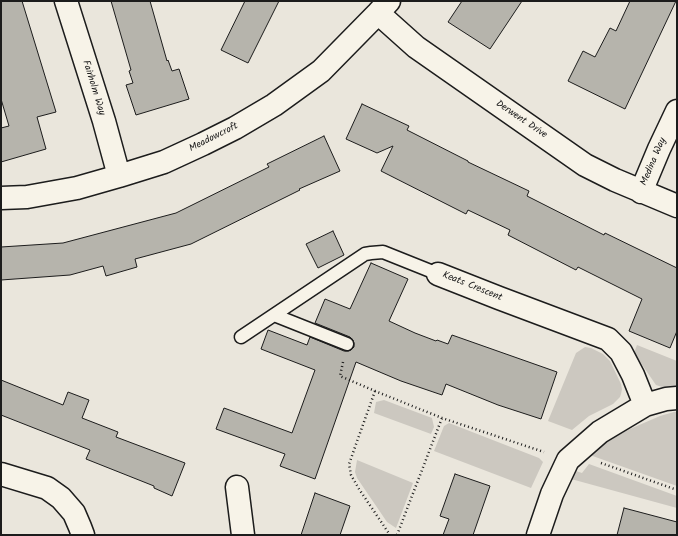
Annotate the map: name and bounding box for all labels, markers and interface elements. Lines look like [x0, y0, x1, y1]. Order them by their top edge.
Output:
street label: Fairholm Way [79, 59, 107, 117]
street label: Derwent Drive [493, 98, 549, 142]
street label: Meadowcroft [188, 121, 240, 155]
street label: Medina Way [639, 136, 669, 188]
street label: Keats Crescent [440, 270, 504, 304]

